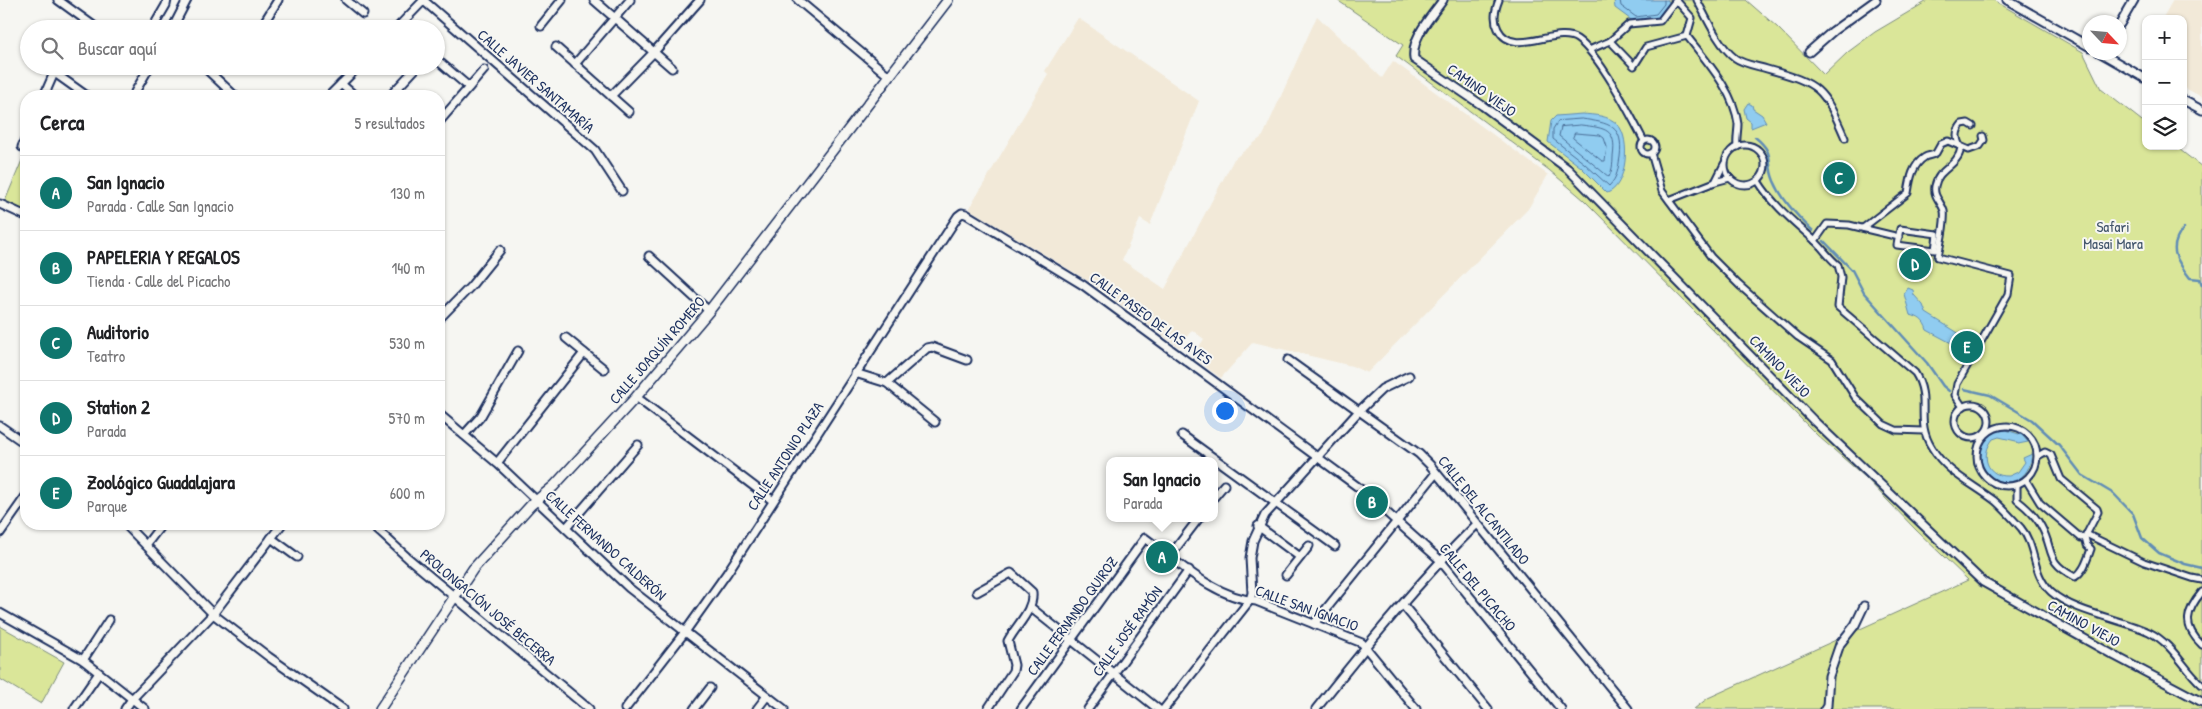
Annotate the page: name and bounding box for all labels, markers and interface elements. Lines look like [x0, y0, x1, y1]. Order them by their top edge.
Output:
north arrow [2082, 15, 2127, 60]
map controls [2142, 15, 2187, 150]
button: + [2142, 15, 2187, 60]
search box [20, 20, 445, 75]
street label: CALLE JAVIER SANTAMARÍA [473, 24, 600, 138]
icon: search [38, 34, 66, 62]
text: Buscar aquí [78, 35, 157, 61]
street label: CAMINO VIEJO [1443, 58, 1521, 122]
button: − [2142, 60, 2187, 105]
button: layers [2142, 105, 2187, 150]
text: Cerca [40, 108, 84, 137]
text: 5 resultados [355, 112, 425, 134]
pin: C [1823, 159, 1855, 197]
text: San Ignacio [87, 169, 164, 195]
text: A [52, 182, 60, 204]
text: 130 m [390, 182, 425, 204]
text: Parada · Calle San Ignacio [87, 195, 234, 217]
park label: Safari Masai Mara [2083, 216, 2143, 254]
text: PAPELERIA Y REGALOS [87, 244, 240, 270]
pin: D [1899, 245, 1931, 283]
text: B [52, 257, 60, 279]
text: 140 m [391, 257, 425, 279]
street label: CALLE PASEO DE LAS AVES [1086, 267, 1216, 370]
text: Tienda · Calle del Picacho [87, 270, 230, 292]
street label: CALLE JOAQUÍN ROMERO [604, 291, 710, 409]
text: Auditorio [87, 319, 149, 345]
pin: E [1951, 328, 1983, 366]
street label: CAMINO VIEJO [1745, 330, 1815, 402]
text: C [52, 332, 60, 354]
text: 530 m [389, 332, 425, 354]
text: Teatro [87, 345, 125, 367]
text: Station 2 [87, 394, 150, 420]
street label: CALLE ANTONIO PLAZA [742, 397, 828, 514]
your location [1212, 398, 1238, 424]
text: D [52, 407, 60, 429]
text: 570 m [389, 407, 425, 429]
text: Parada [87, 420, 126, 442]
street label: CALLE DEL ALCANTILADO [1433, 451, 1535, 569]
popup [1106, 457, 1218, 522]
text: San Ignacio [1123, 466, 1201, 492]
text: Zoológico Guadalajara [87, 469, 235, 495]
text: E [52, 482, 60, 504]
text: 600 m [390, 482, 425, 504]
pin: B [1356, 483, 1388, 521]
street label: CALLE FERNANDO CALDERÓN [541, 485, 671, 605]
text: Parada [1123, 492, 1162, 514]
text: Parque [87, 495, 127, 517]
pin: A [1146, 538, 1178, 576]
street label: CALLE DEL PICACHO [1435, 538, 1521, 636]
street label: PROLONGACIÓN JOSÉ BECERRA [416, 544, 561, 670]
street label: CALLE FERNANDO QUIROZ [1022, 552, 1123, 680]
street label: CALLE SAN IGNACIO [1252, 580, 1362, 636]
street label: CALLE JOSÉ RAMÓN [1087, 582, 1167, 680]
street label: CAMINO VIEJO [2044, 594, 2124, 652]

